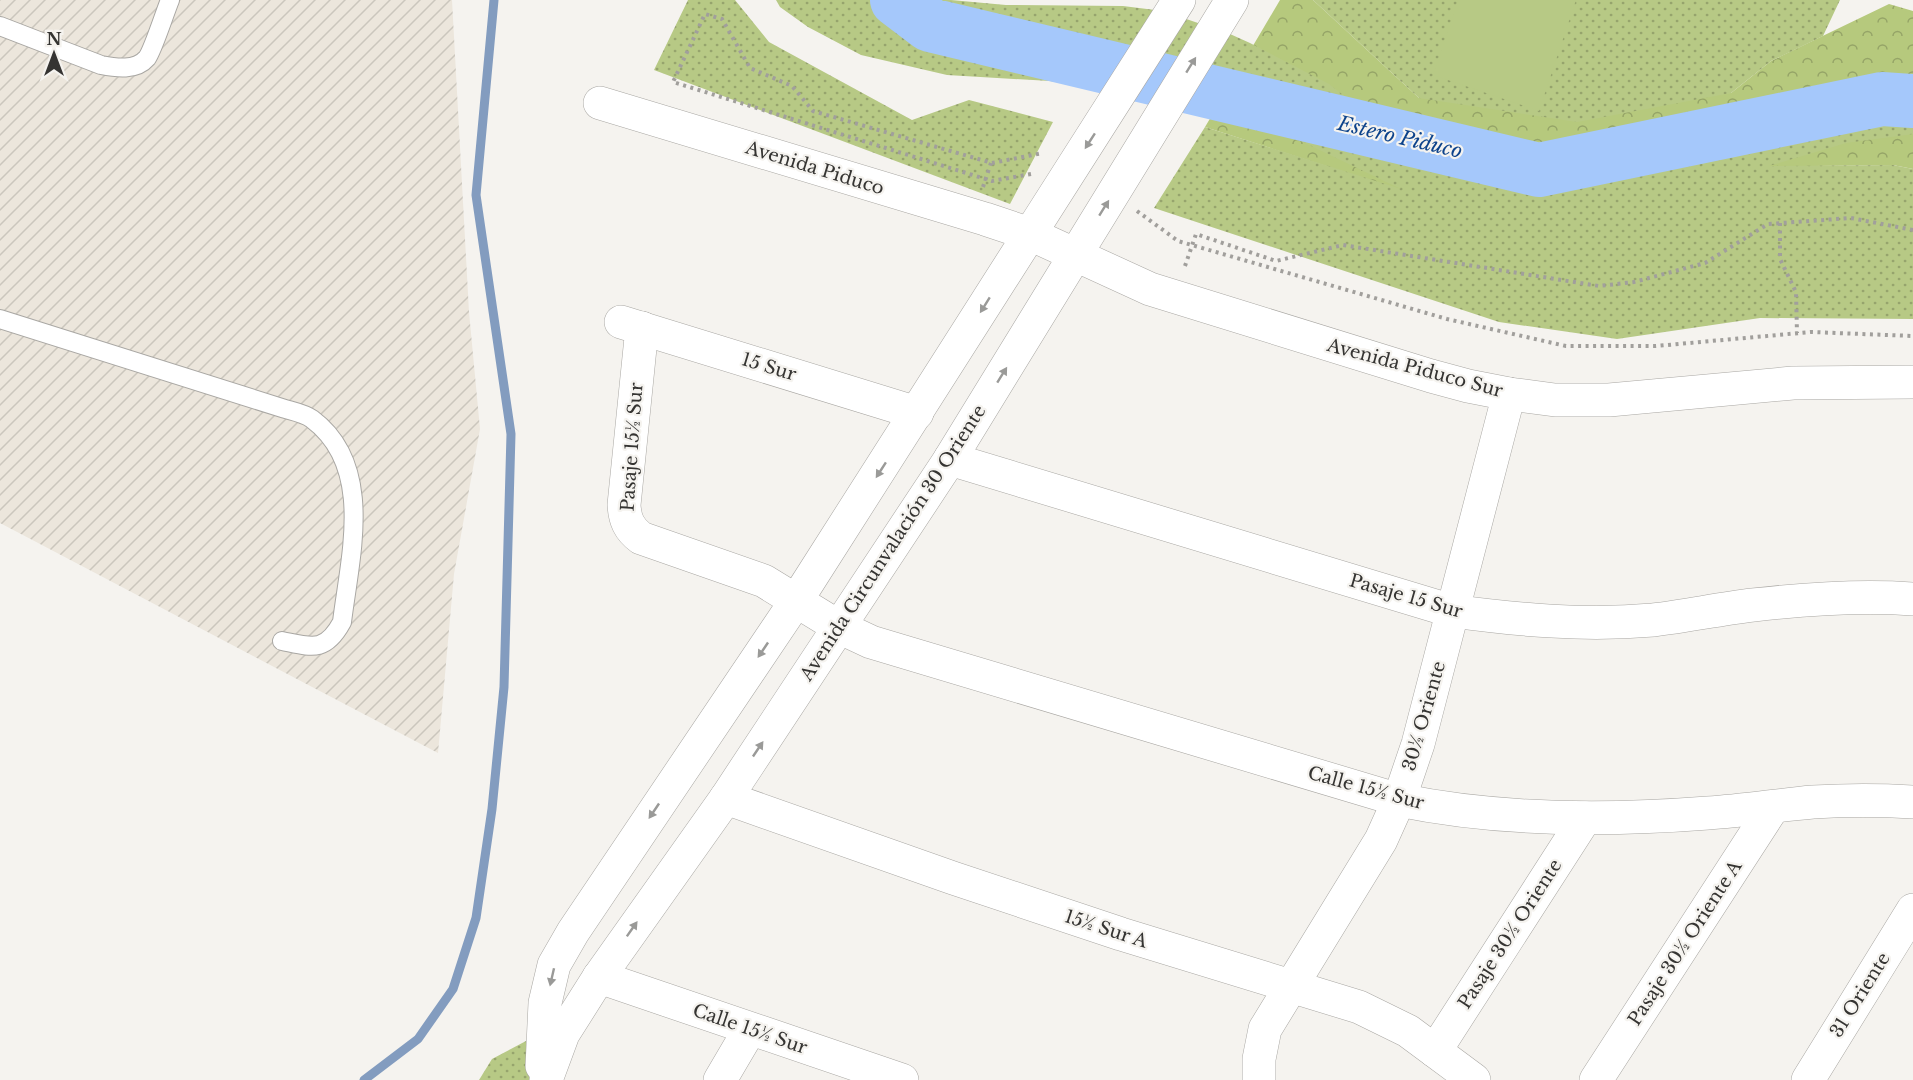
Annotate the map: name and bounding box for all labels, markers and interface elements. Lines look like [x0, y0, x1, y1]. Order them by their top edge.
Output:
north arrow [24, 24, 84, 84]
text: N [46, 29, 62, 49]
one-way arrow [1186, 57, 1197, 73]
water label: Estero Piduco [1334, 111, 1465, 163]
one-way arrow [1084, 132, 1096, 148]
street label: Avenida Piduco [742, 136, 887, 200]
one-way arrow [1099, 200, 1110, 216]
one-way arrow [980, 297, 991, 313]
street label: Avenida Piduco Sur [1324, 334, 1506, 402]
street label: 15 Sur [739, 348, 799, 386]
one-way arrow [997, 366, 1008, 383]
street label: Pasaje 15½ Sur [617, 381, 648, 512]
street label: Avenida Circunvalación 30 Oriente [795, 401, 991, 686]
one-way arrow [875, 461, 886, 478]
street label: Pasaje 15 Sur [1347, 569, 1466, 623]
one-way arrow [758, 642, 769, 658]
street label: 30½ Oriente [1398, 659, 1450, 773]
one-way arrow [752, 741, 763, 757]
street label: Calle 15½ Sur [1305, 762, 1427, 814]
one-way arrow [648, 803, 660, 819]
street label: Pasaje 30½ Oriente [1453, 855, 1567, 1013]
street label: Pasaje 30½ Oriente A [1623, 855, 1747, 1030]
street label: 15½ Sur A [1062, 905, 1151, 953]
one-way arrow [626, 921, 638, 937]
street label: 31 Oriente [1825, 949, 1895, 1041]
one-way arrow [546, 967, 556, 986]
street label: Calle 15½ Sur [690, 999, 810, 1059]

